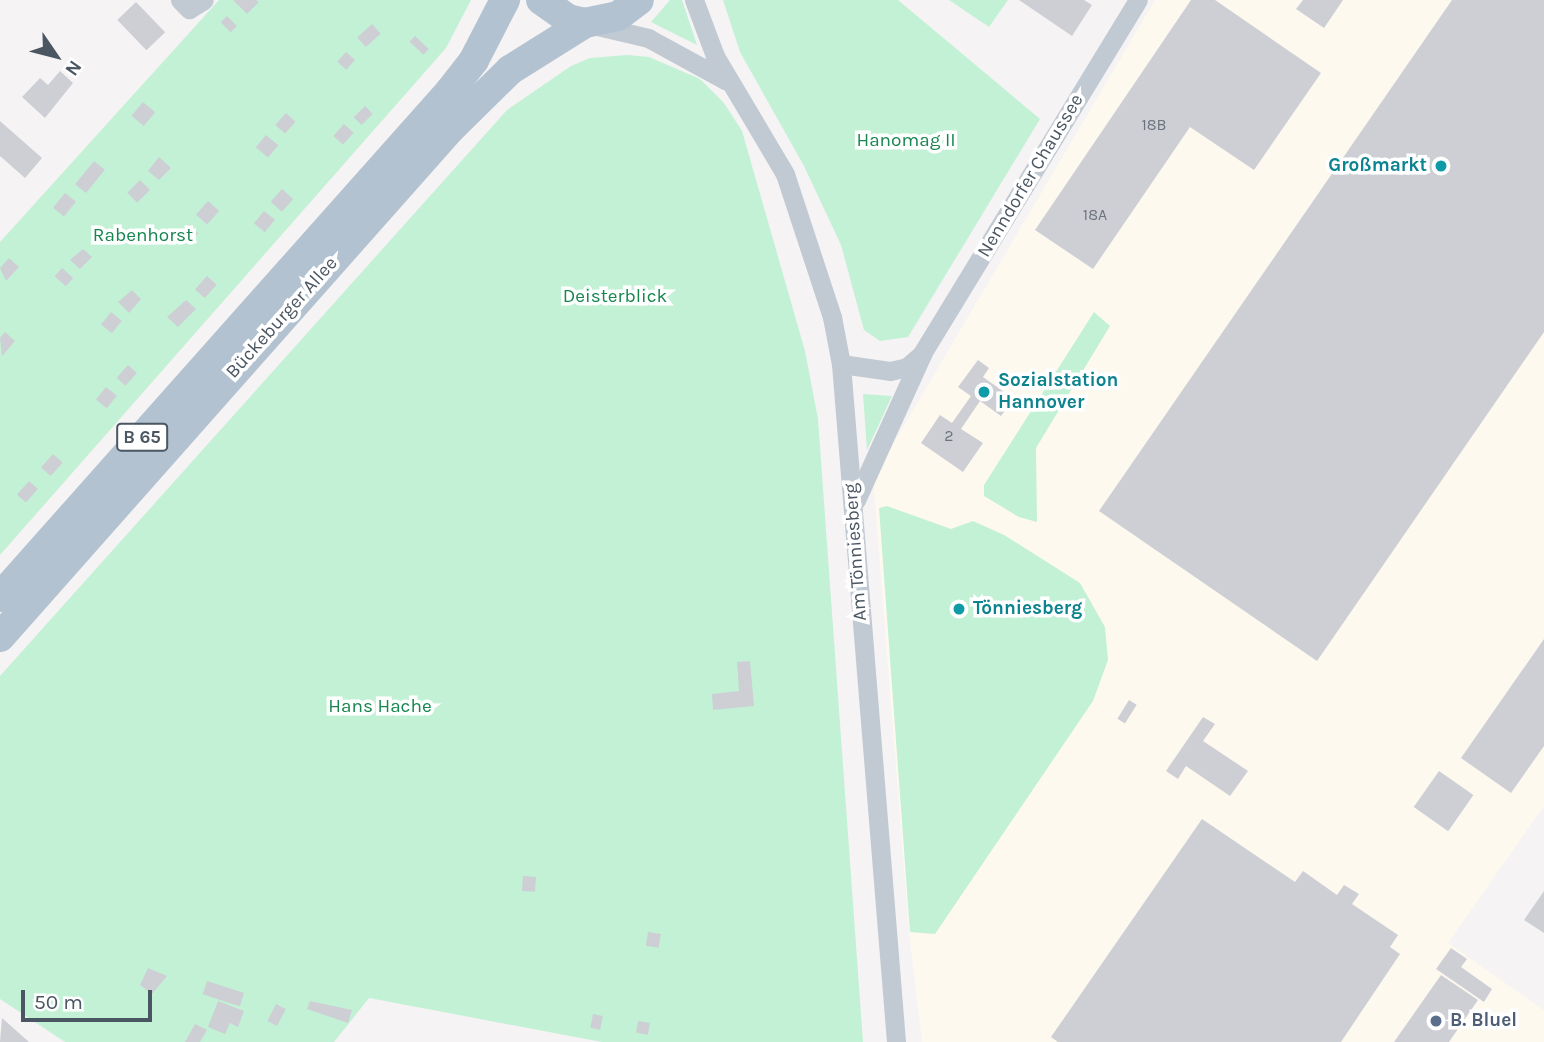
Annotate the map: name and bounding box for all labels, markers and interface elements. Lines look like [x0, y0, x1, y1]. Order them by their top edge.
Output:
north arrow [21, 21, 91, 91]
text: N [60, 56, 86, 80]
street label: Nenndorfer Chaussee [973, 90, 1089, 262]
house number: 18B [1141, 115, 1167, 135]
park label: Hanomag II [856, 130, 956, 152]
place label: Großmarkt [1328, 155, 1427, 177]
marker: Großmarkt [1433, 158, 1449, 174]
house number: 18A [1083, 205, 1107, 225]
park label: Rabenhorst [93, 225, 193, 247]
street label: Bückeburger Allee [221, 252, 343, 384]
park label: Deisterblick [563, 286, 667, 308]
place label: Sozialstation Hannover [998, 370, 1118, 414]
marker: Sozialstation Hannover [976, 384, 992, 400]
road number: B 65 [116, 422, 168, 452]
house number: 2 [944, 426, 954, 446]
street label: Am Tönniesberg [840, 482, 872, 622]
place label: Tönniesberg [973, 598, 1082, 620]
marker: Tönniesberg [951, 601, 967, 617]
park label: Hans Hache [328, 696, 432, 718]
scale bar [24, 976, 156, 1020]
text: 50 m [34, 990, 83, 1014]
place label: B. Bluel [1450, 1010, 1517, 1032]
marker: B. Bluel [1428, 1013, 1444, 1029]

